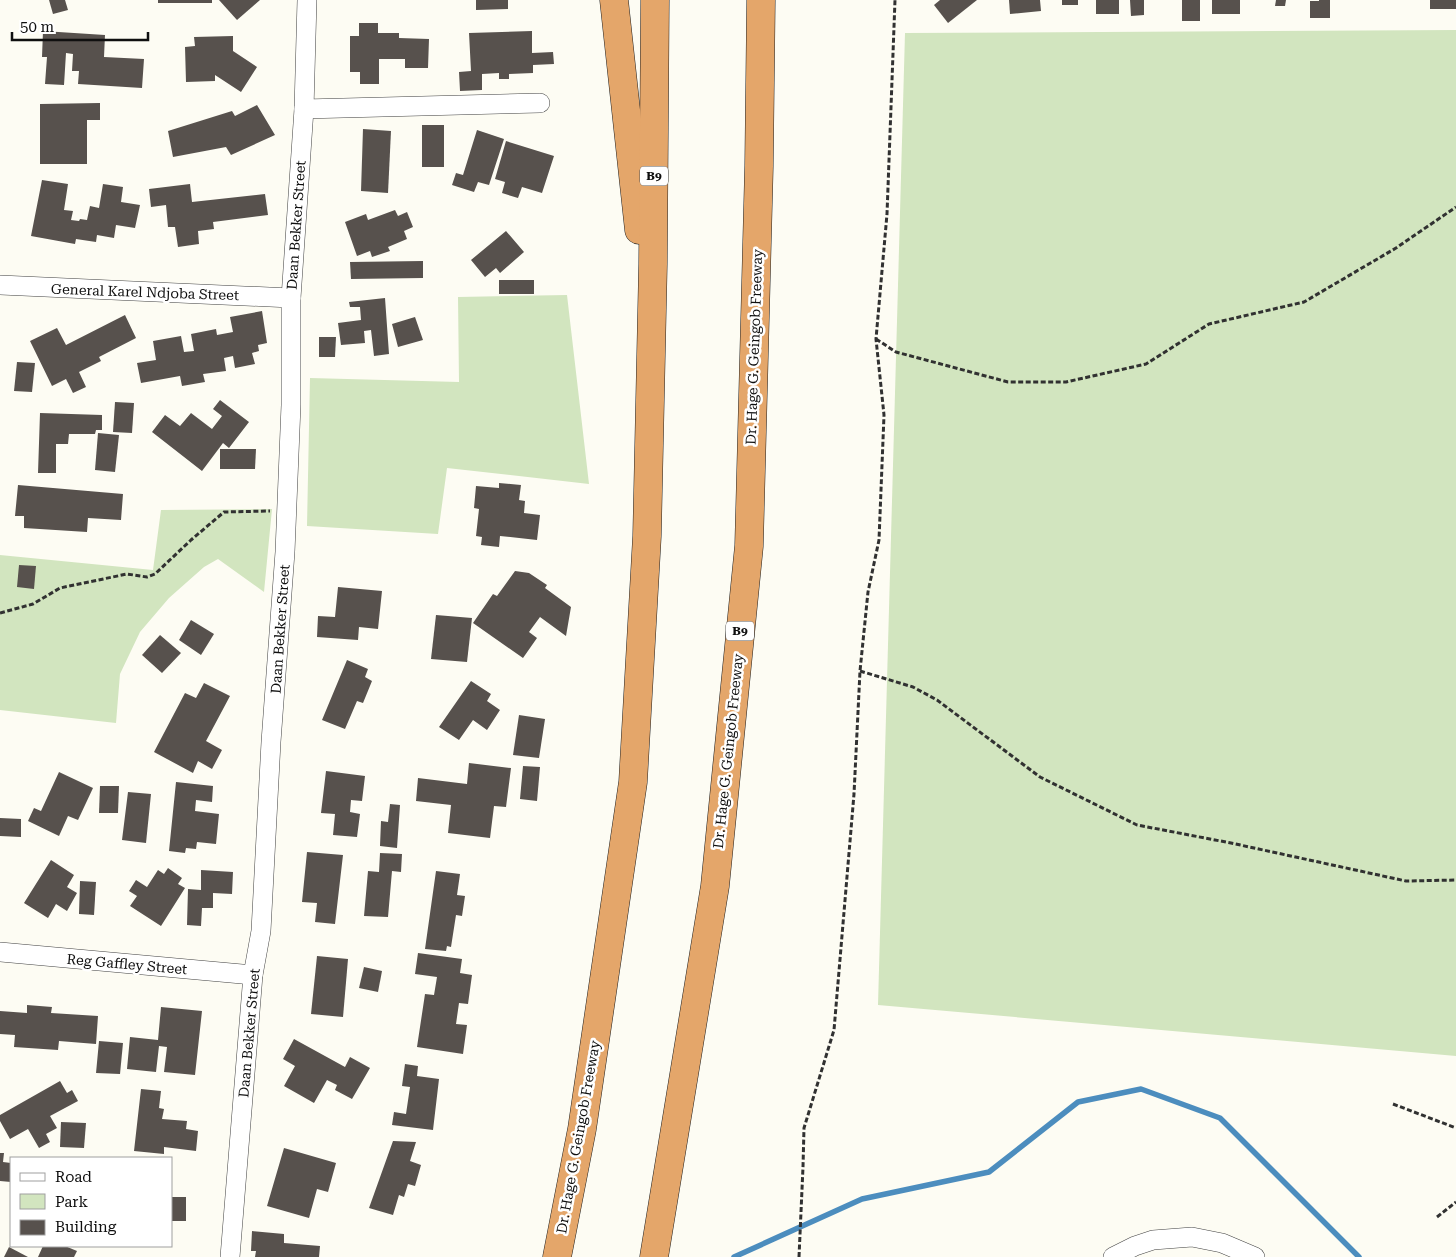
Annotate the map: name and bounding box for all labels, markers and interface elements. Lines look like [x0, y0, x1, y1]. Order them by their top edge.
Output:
scale bar [12, 10, 149, 42]
text: 50 m [20, 18, 55, 36]
street label: Daan Bekker Street [284, 160, 308, 290]
road number: B9 [640, 167, 668, 186]
street label: Dr. Hage G. Geingob Freeway [743, 248, 765, 445]
street label: General Karel Ndjoba Street [51, 281, 239, 303]
street label: Daan Bekker Street [268, 564, 292, 694]
road number: B9 [726, 622, 754, 640]
street label: Dr. Hage G. Geingob Freeway [710, 652, 746, 849]
street label: Reg Gaffley Street [66, 951, 188, 977]
street label: Daan Bekker Street [235, 968, 263, 1098]
street label: Dr. Hage G. Geingob Freeway [553, 1038, 603, 1235]
legend [10, 1157, 172, 1247]
text: Road [55, 1168, 92, 1186]
text: Park [55, 1193, 89, 1211]
text: Building [55, 1218, 117, 1236]

